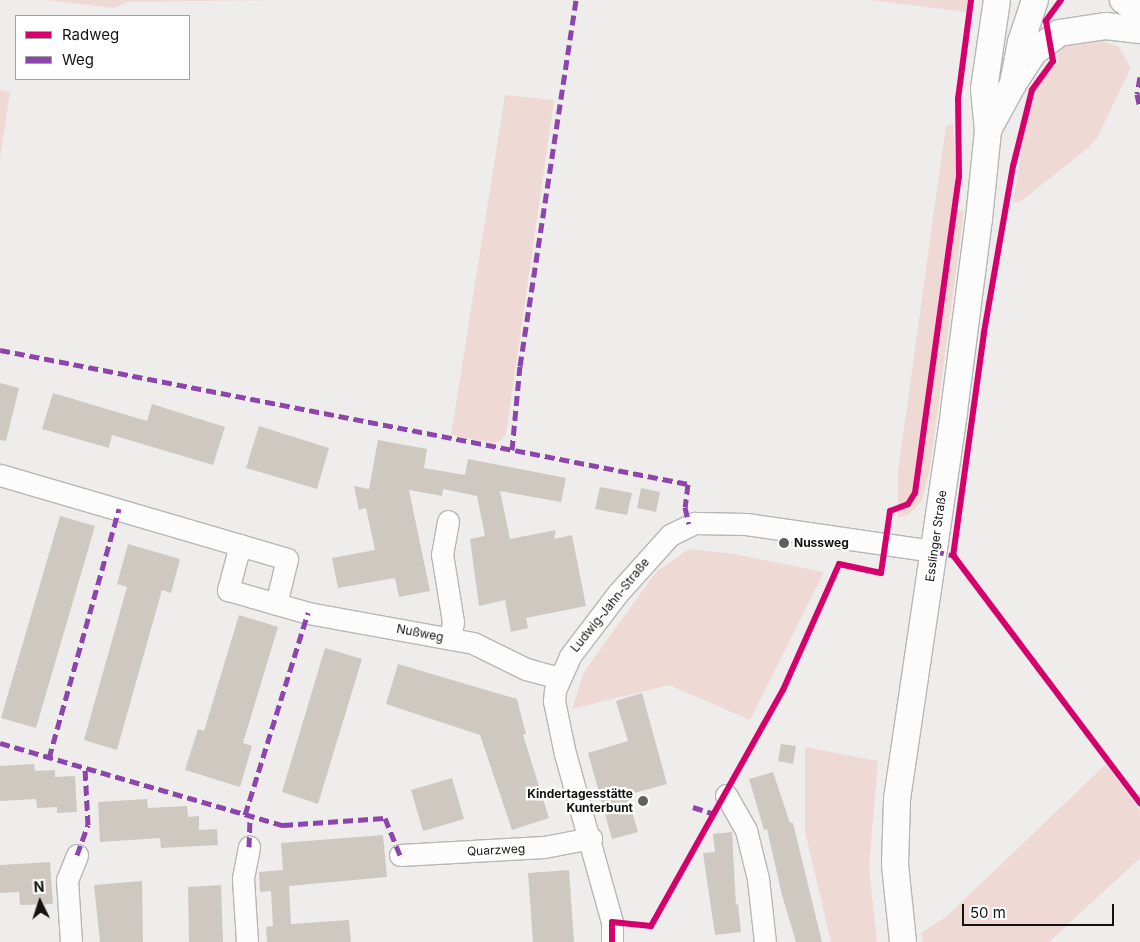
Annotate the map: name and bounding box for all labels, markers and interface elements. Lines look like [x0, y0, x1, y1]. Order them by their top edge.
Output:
legend [15, 15, 190, 80]
text: Radweg [62, 25, 119, 44]
text: Weg [62, 50, 94, 69]
street label: Esslinger Straße [922, 489, 950, 583]
place label: Nussweg [794, 536, 849, 550]
marker: Nussweg [778, 537, 790, 549]
street label: Ludwig-Jahn-Straße [568, 555, 652, 655]
street label: Nußweg [395, 621, 445, 645]
place label: Kindertagesstätte Kunterbunt [527, 787, 633, 815]
marker: Kindertagesstätte Kunterbunt [637, 795, 649, 807]
street label: Quarzweg [467, 841, 525, 859]
north arrow [15, 877, 65, 927]
text: N [33, 878, 45, 895]
scale bar [965, 894, 1118, 926]
text: 50 m [970, 903, 1006, 922]

